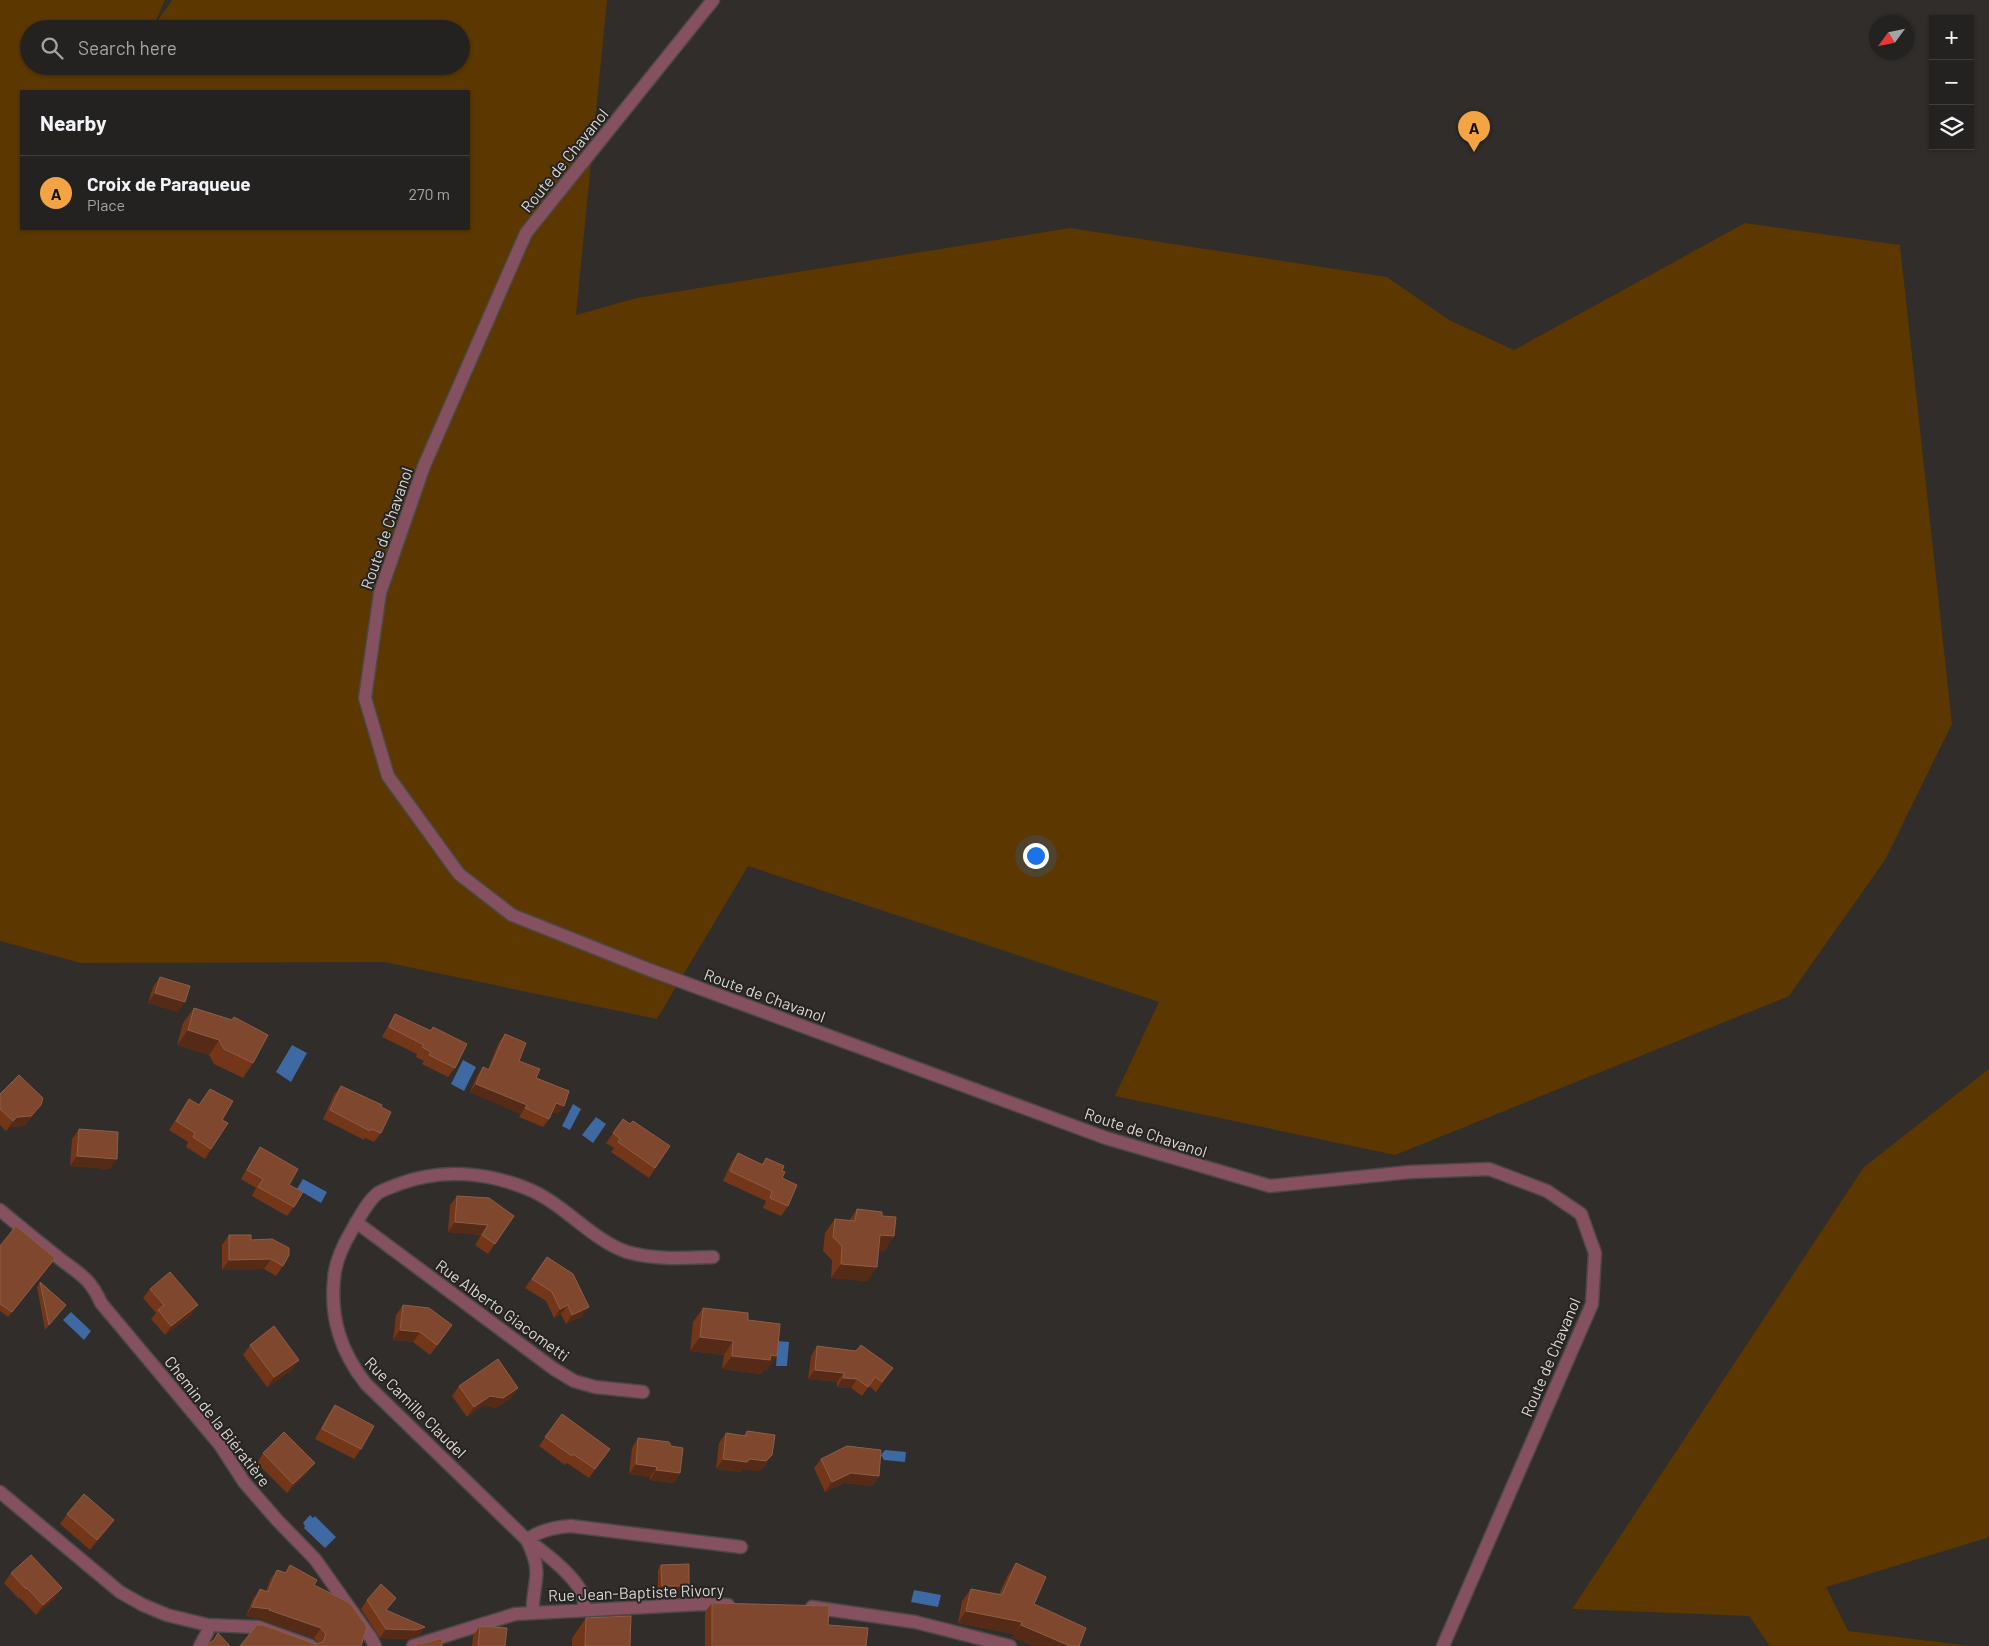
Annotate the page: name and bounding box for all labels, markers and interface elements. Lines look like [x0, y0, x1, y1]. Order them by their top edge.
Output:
north arrow [1869, 15, 1914, 60]
map controls [1929, 15, 1974, 150]
button: + [1929, 15, 1974, 60]
search box [20, 20, 470, 75]
icon: search [38, 34, 66, 62]
text: Search here [78, 36, 177, 59]
button: − [1929, 60, 1974, 105]
street label: Route de Chavanol [516, 104, 612, 216]
button: layers [1929, 105, 1974, 150]
text: Nearby [40, 110, 106, 135]
pin: A [1458, 111, 1490, 152]
text: Croix de Paraqueue [87, 172, 251, 195]
text: A [51, 184, 61, 203]
text: 270 m [408, 184, 450, 203]
text: Place [87, 195, 125, 214]
street label: Route de Chavanol [356, 465, 416, 591]
your location [1023, 843, 1049, 869]
street label: Route de Chavanol [702, 964, 828, 1026]
street label: Route de Chavanol [1082, 1103, 1210, 1161]
street label: Rue Alberto Giacometti [432, 1255, 574, 1365]
street label: Route de Chavanol [1516, 1294, 1584, 1420]
street label: Chemin de la Biératière [161, 1352, 275, 1490]
street label: Rue Camille Claudel [361, 1352, 471, 1462]
street label: Rue Jean-Baptiste Rivory [548, 1579, 725, 1605]

